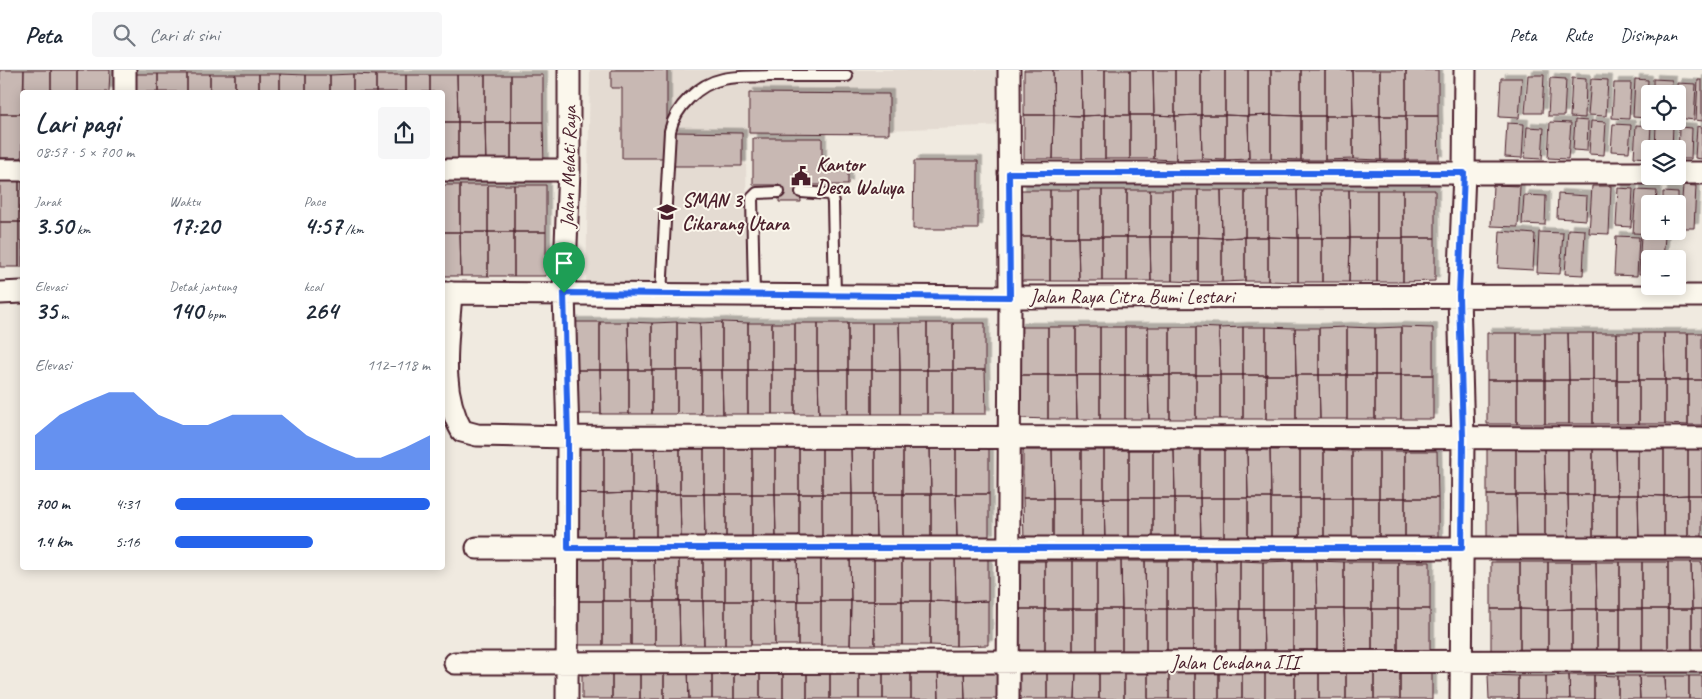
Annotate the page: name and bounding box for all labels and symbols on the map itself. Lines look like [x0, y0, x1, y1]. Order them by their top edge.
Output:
street label: Jalan Melati Raya [555, 104, 582, 229]
place label: Kantor Desa Waluya [816, 152, 905, 200]
public building icon: Kantor Desa Waluya [790, 165, 812, 187]
place label: SMAN 3 Cikarang Utara [682, 188, 790, 236]
school or university icon: SMAN 3 Cikarang Utara [656, 201, 678, 223]
pin [543, 242, 585, 293]
street label: Jalan Raya Citra Bumi Lestari [1029, 284, 1236, 309]
street label: Jalan Cendana III [1170, 650, 1303, 675]

